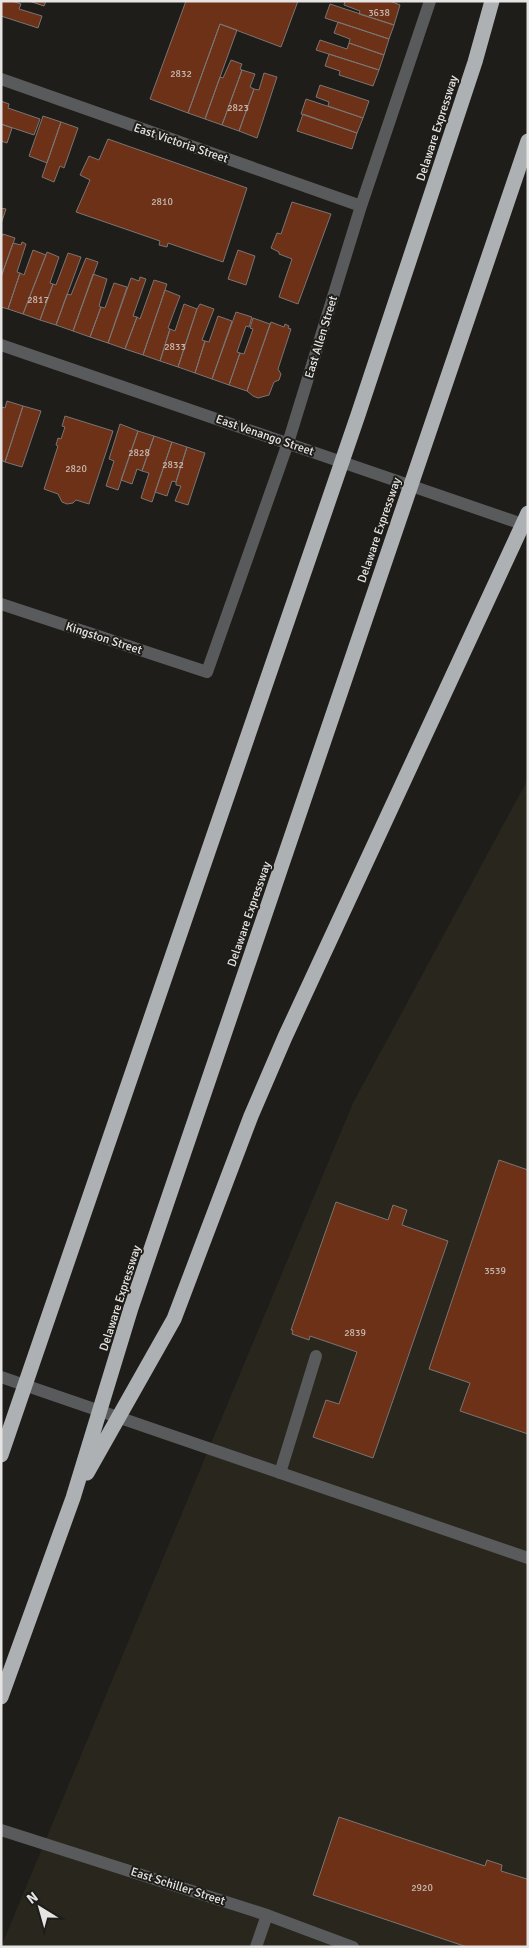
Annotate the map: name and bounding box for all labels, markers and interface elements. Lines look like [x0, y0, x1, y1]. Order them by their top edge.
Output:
house number: 3638 [368, 7, 390, 19]
house number: 2832 [170, 68, 192, 80]
street label: Delaware Expressway [413, 73, 462, 183]
house number: 2823 [227, 102, 249, 114]
street label: East Victoria Street [132, 120, 230, 167]
house number: 2810 [151, 196, 173, 208]
house number: 2817 [27, 294, 49, 306]
street label: East Allen Street [302, 294, 341, 380]
house number: 2833 [164, 341, 186, 353]
street label: East Venango Street [214, 412, 316, 459]
house number: 2828 [128, 447, 150, 459]
house number: 2832 [162, 459, 184, 471]
house number: 2820 [65, 463, 87, 475]
street label: Delaware Expressway [354, 475, 405, 585]
street label: Kingston Street [64, 619, 144, 658]
street label: Delaware Expressway [224, 859, 275, 969]
street label: Delaware Expressway [96, 1243, 145, 1353]
house number: 3539 [484, 1265, 506, 1277]
house number: 2839 [344, 1327, 366, 1339]
street label: East Schiller Street [129, 1864, 227, 1909]
house number: 2920 [411, 1882, 433, 1894]
north arrow [15, 1883, 65, 1933]
text: N [23, 1888, 41, 1908]

